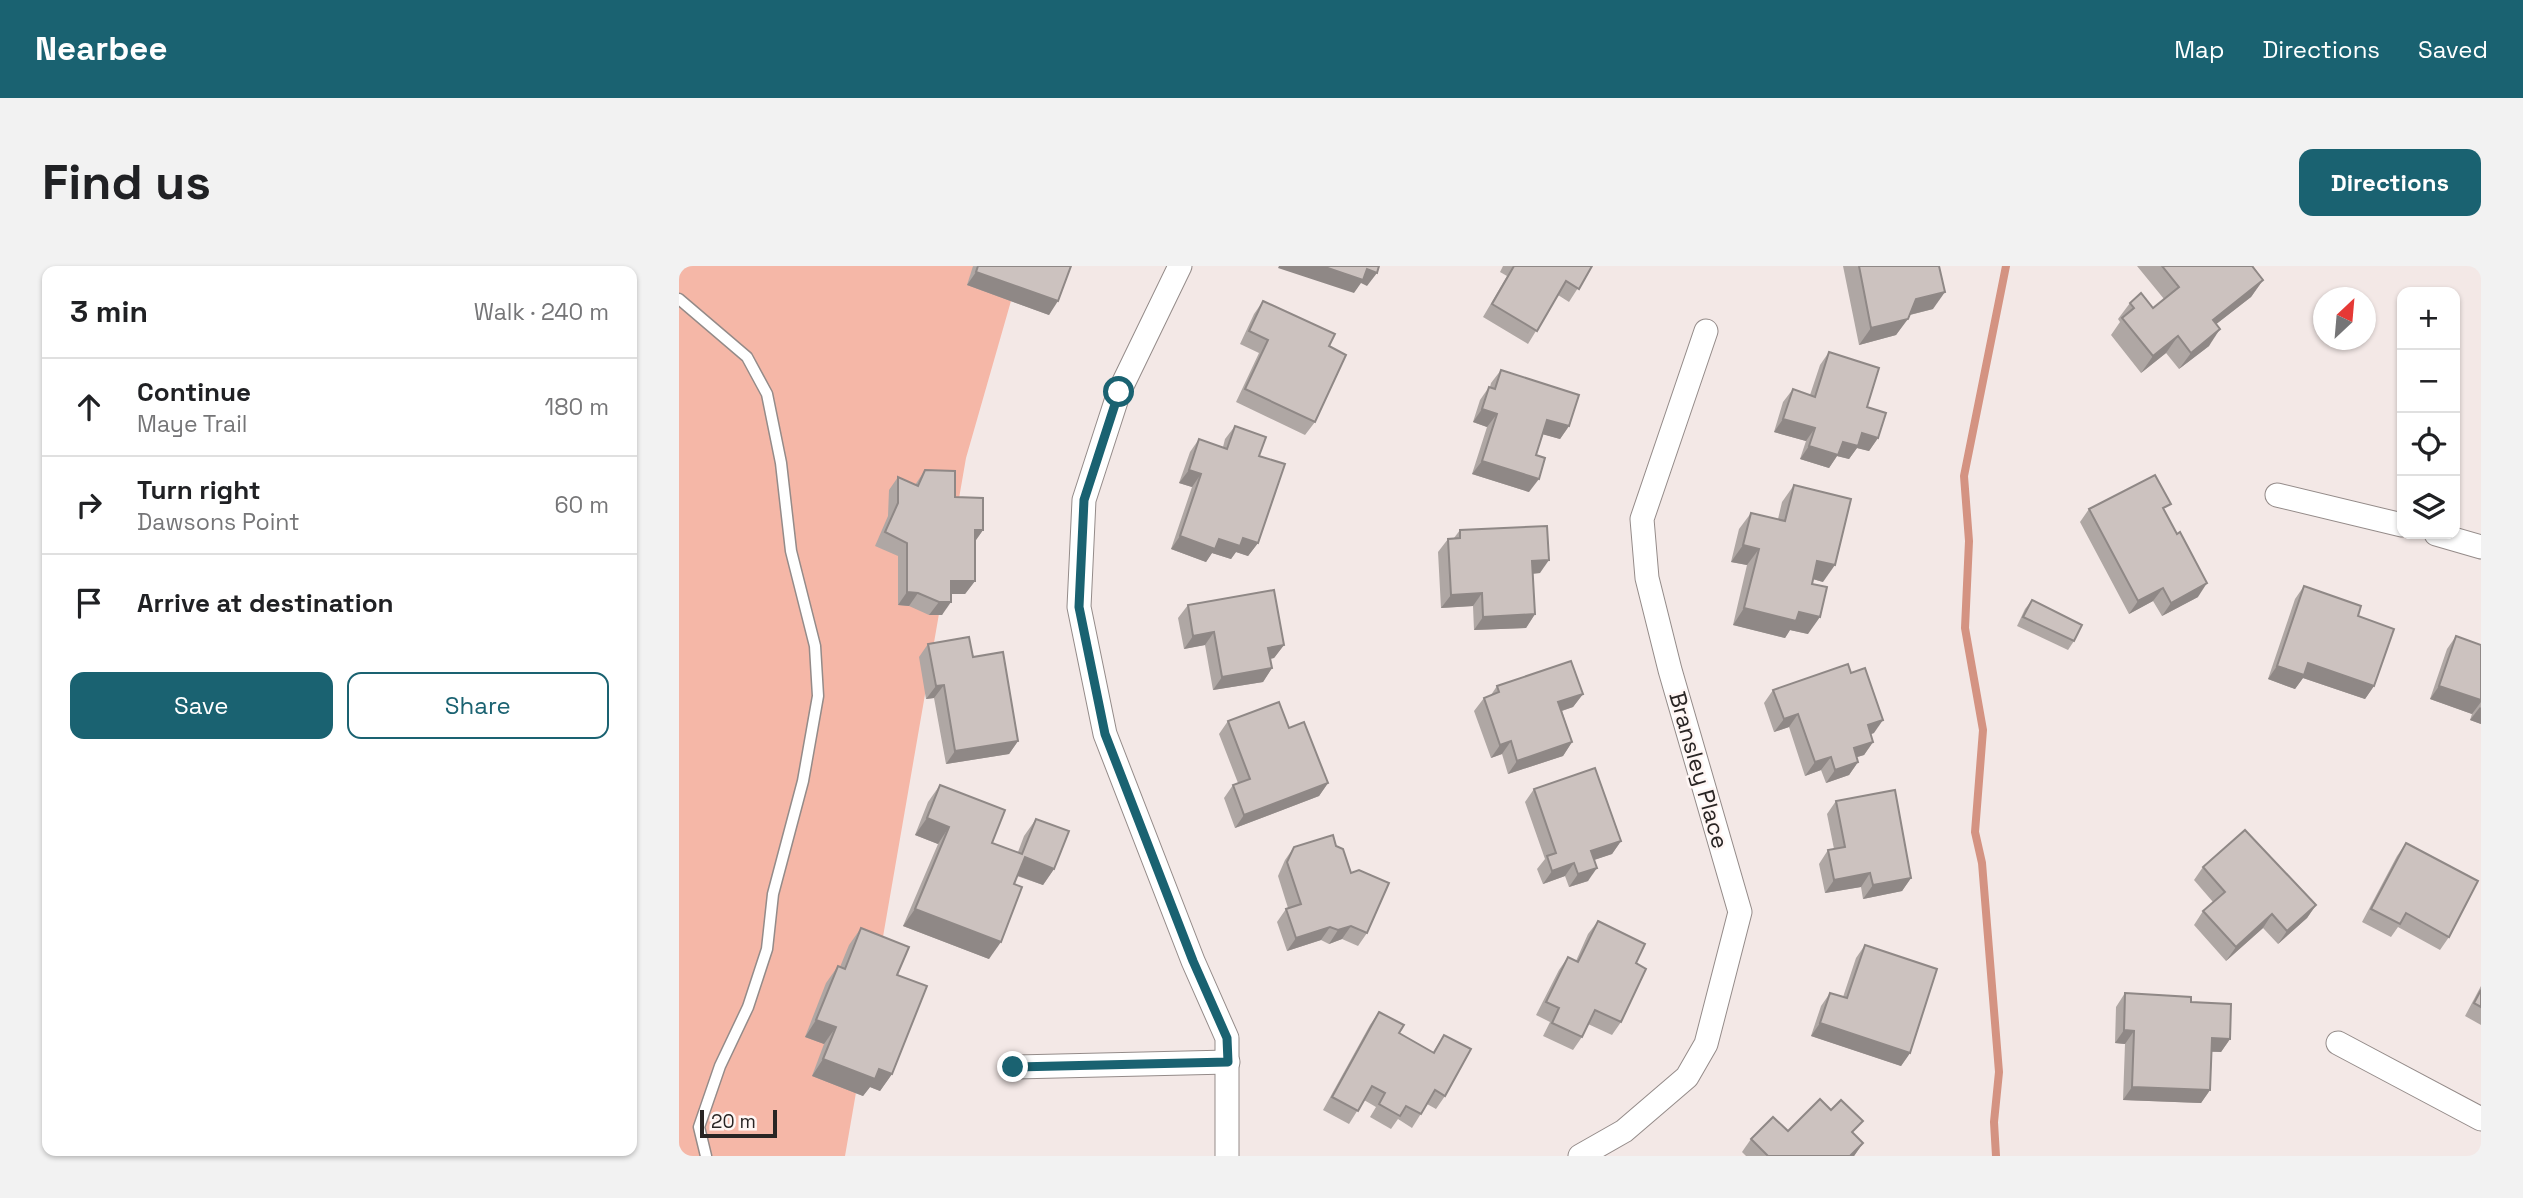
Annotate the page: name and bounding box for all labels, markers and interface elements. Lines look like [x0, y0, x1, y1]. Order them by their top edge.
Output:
text: Nearbee [35, 28, 167, 70]
text: Map [2174, 34, 2224, 65]
text: Directions [2262, 34, 2380, 65]
text: Saved [2418, 34, 2488, 65]
button: Directions [2299, 149, 2481, 216]
text: Find us [42, 151, 211, 213]
north arrow [2313, 287, 2376, 350]
map controls [2397, 287, 2460, 539]
button: + [2397, 287, 2460, 350]
text: 3 min [70, 292, 148, 331]
text: Walk · 240 m [474, 297, 609, 327]
button: − [2397, 350, 2460, 413]
text: Continue [137, 375, 251, 409]
route start [1103, 376, 1134, 407]
icon: ahead [70, 388, 108, 426]
text: 180 m [545, 392, 609, 422]
text: Maye Trail [137, 409, 247, 439]
button: locate [2397, 413, 2460, 476]
text: Turn right [137, 473, 261, 507]
button: layers [2397, 476, 2460, 539]
icon: right [70, 486, 108, 524]
text: 60 m [554, 490, 609, 520]
text: Dawsons Point [137, 507, 300, 537]
icon: arrive [70, 584, 108, 622]
text: Arrive at destination [137, 586, 394, 620]
button: Save [70, 672, 333, 739]
button: Share [347, 672, 609, 739]
street label: Bransley Place [1662, 688, 1736, 852]
route end [997, 1051, 1028, 1082]
scale bar [700, 1107, 777, 1139]
text: 20 m [711, 1109, 756, 1134]

